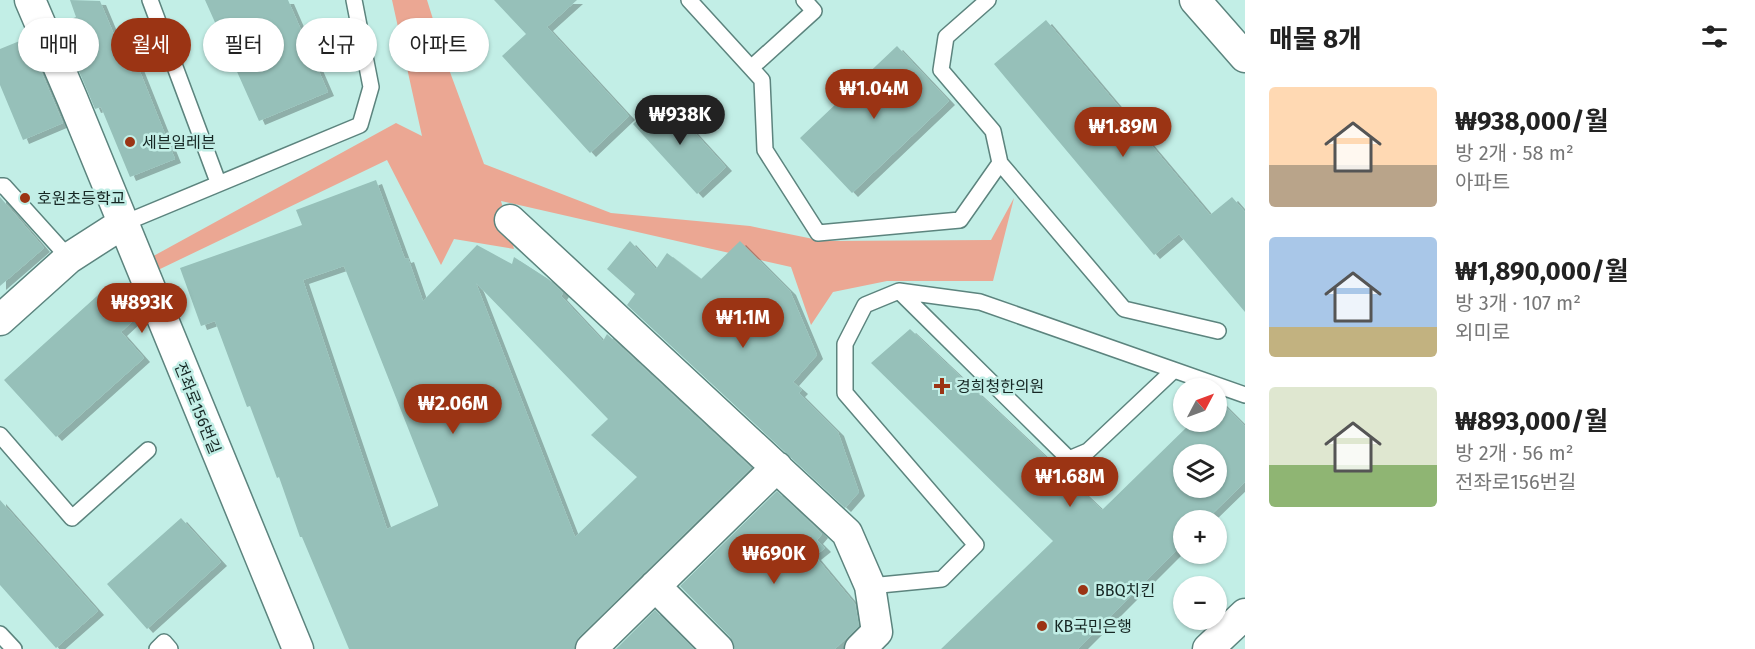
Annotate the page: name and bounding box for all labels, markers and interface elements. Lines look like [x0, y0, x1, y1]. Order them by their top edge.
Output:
chip: 매매 [18, 18, 99, 72]
chip: 월세 [111, 18, 191, 72]
chip: 필터 [203, 18, 284, 72]
chip: 신규 [296, 18, 377, 72]
chip: 아파트 [389, 18, 489, 72]
icon: filters [1698, 20, 1731, 53]
text: 매물 8개 [1269, 24, 1362, 55]
pin: ₩1.04M [825, 69, 923, 120]
text: ₩1.04M [839, 76, 909, 100]
pin: ₩938K [638, 95, 722, 146]
text: ₩938K [649, 102, 711, 126]
text: ₩938,000/월 [1455, 106, 1609, 137]
pin: ₩1.89M [1074, 107, 1172, 158]
icon: home [1317, 111, 1389, 183]
text: ₩1.89M [1088, 114, 1158, 138]
place label: 세븐일레븐 [142, 133, 216, 152]
marker: 세븐일레븐 [123, 135, 137, 149]
text: 방 2개 · 58 m² [1455, 141, 1574, 165]
text: 아파트 [1455, 170, 1510, 194]
place label: 호원초등학교 [37, 189, 125, 208]
marker: 호원초등학교 [18, 191, 32, 205]
text: ₩1,890,000/월 [1455, 256, 1629, 287]
icon: home [1317, 261, 1389, 333]
pin: ₩893K [100, 283, 184, 334]
text: ₩893K [111, 290, 173, 314]
text: 방 3개 · 107 m² [1455, 291, 1581, 315]
pin: ₩1.1M [701, 298, 785, 349]
text: ₩1.1M [716, 305, 770, 329]
text: 외미로 [1455, 320, 1510, 344]
street label: 전좌로156번길 [171, 360, 225, 457]
marker: 경희청한의원 [933, 377, 951, 395]
place label: 경희청한의원 [956, 377, 1044, 396]
north arrow [1173, 378, 1227, 432]
map controls [1173, 378, 1227, 630]
pin: ₩2.06M [404, 384, 502, 435]
text: ₩2.06M [418, 391, 488, 415]
text: ₩893,000/월 [1455, 406, 1608, 437]
icon: home [1317, 411, 1389, 483]
text: 방 2개 · 56 m² [1455, 441, 1573, 465]
button: layers [1173, 444, 1227, 498]
pin: ₩1.68M [1021, 457, 1119, 508]
text: ₩1.68M [1035, 464, 1105, 488]
text: 전좌로156번길 [1455, 470, 1576, 494]
button: + [1173, 510, 1227, 564]
pin: ₩690K [732, 534, 816, 585]
text: ₩690K [742, 541, 806, 565]
button: − [1173, 576, 1227, 630]
place label: BBQ치킨 [1095, 581, 1155, 600]
marker: BBQ치킨 [1076, 583, 1090, 597]
place label: KB국민은행 [1054, 617, 1132, 636]
marker: KB국민은행 [1035, 619, 1049, 633]

